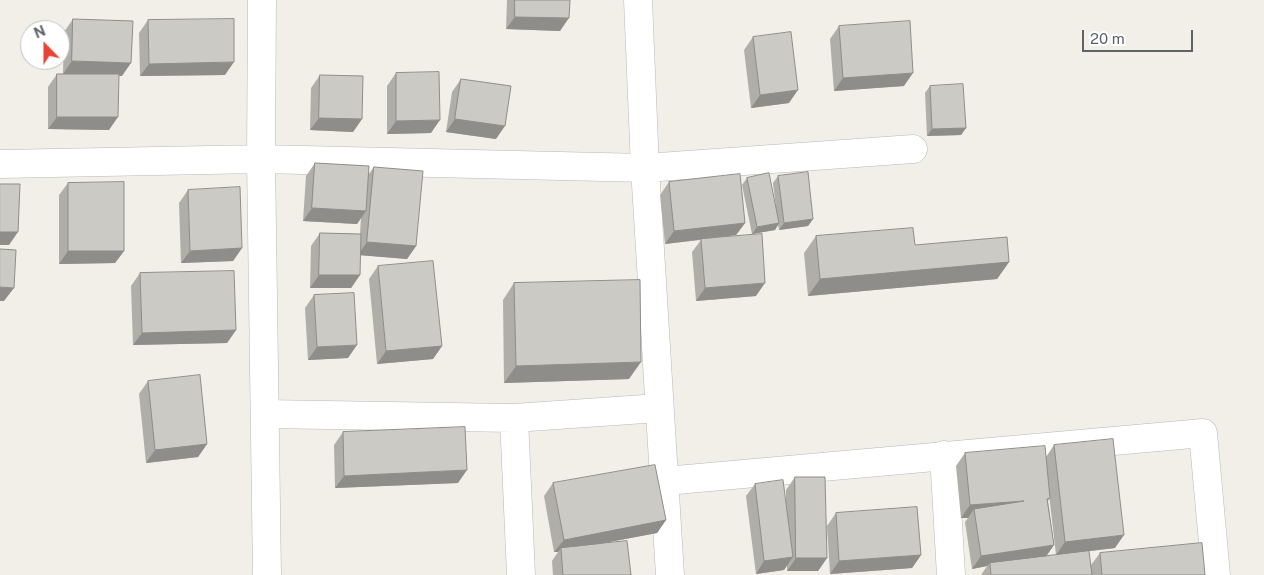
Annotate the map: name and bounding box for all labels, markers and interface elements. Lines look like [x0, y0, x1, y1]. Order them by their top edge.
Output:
north arrow [20, 20, 70, 70]
scale bar [1084, 20, 1195, 52]
text: N [32, 23, 48, 41]
text: 20 m [1090, 30, 1125, 47]

